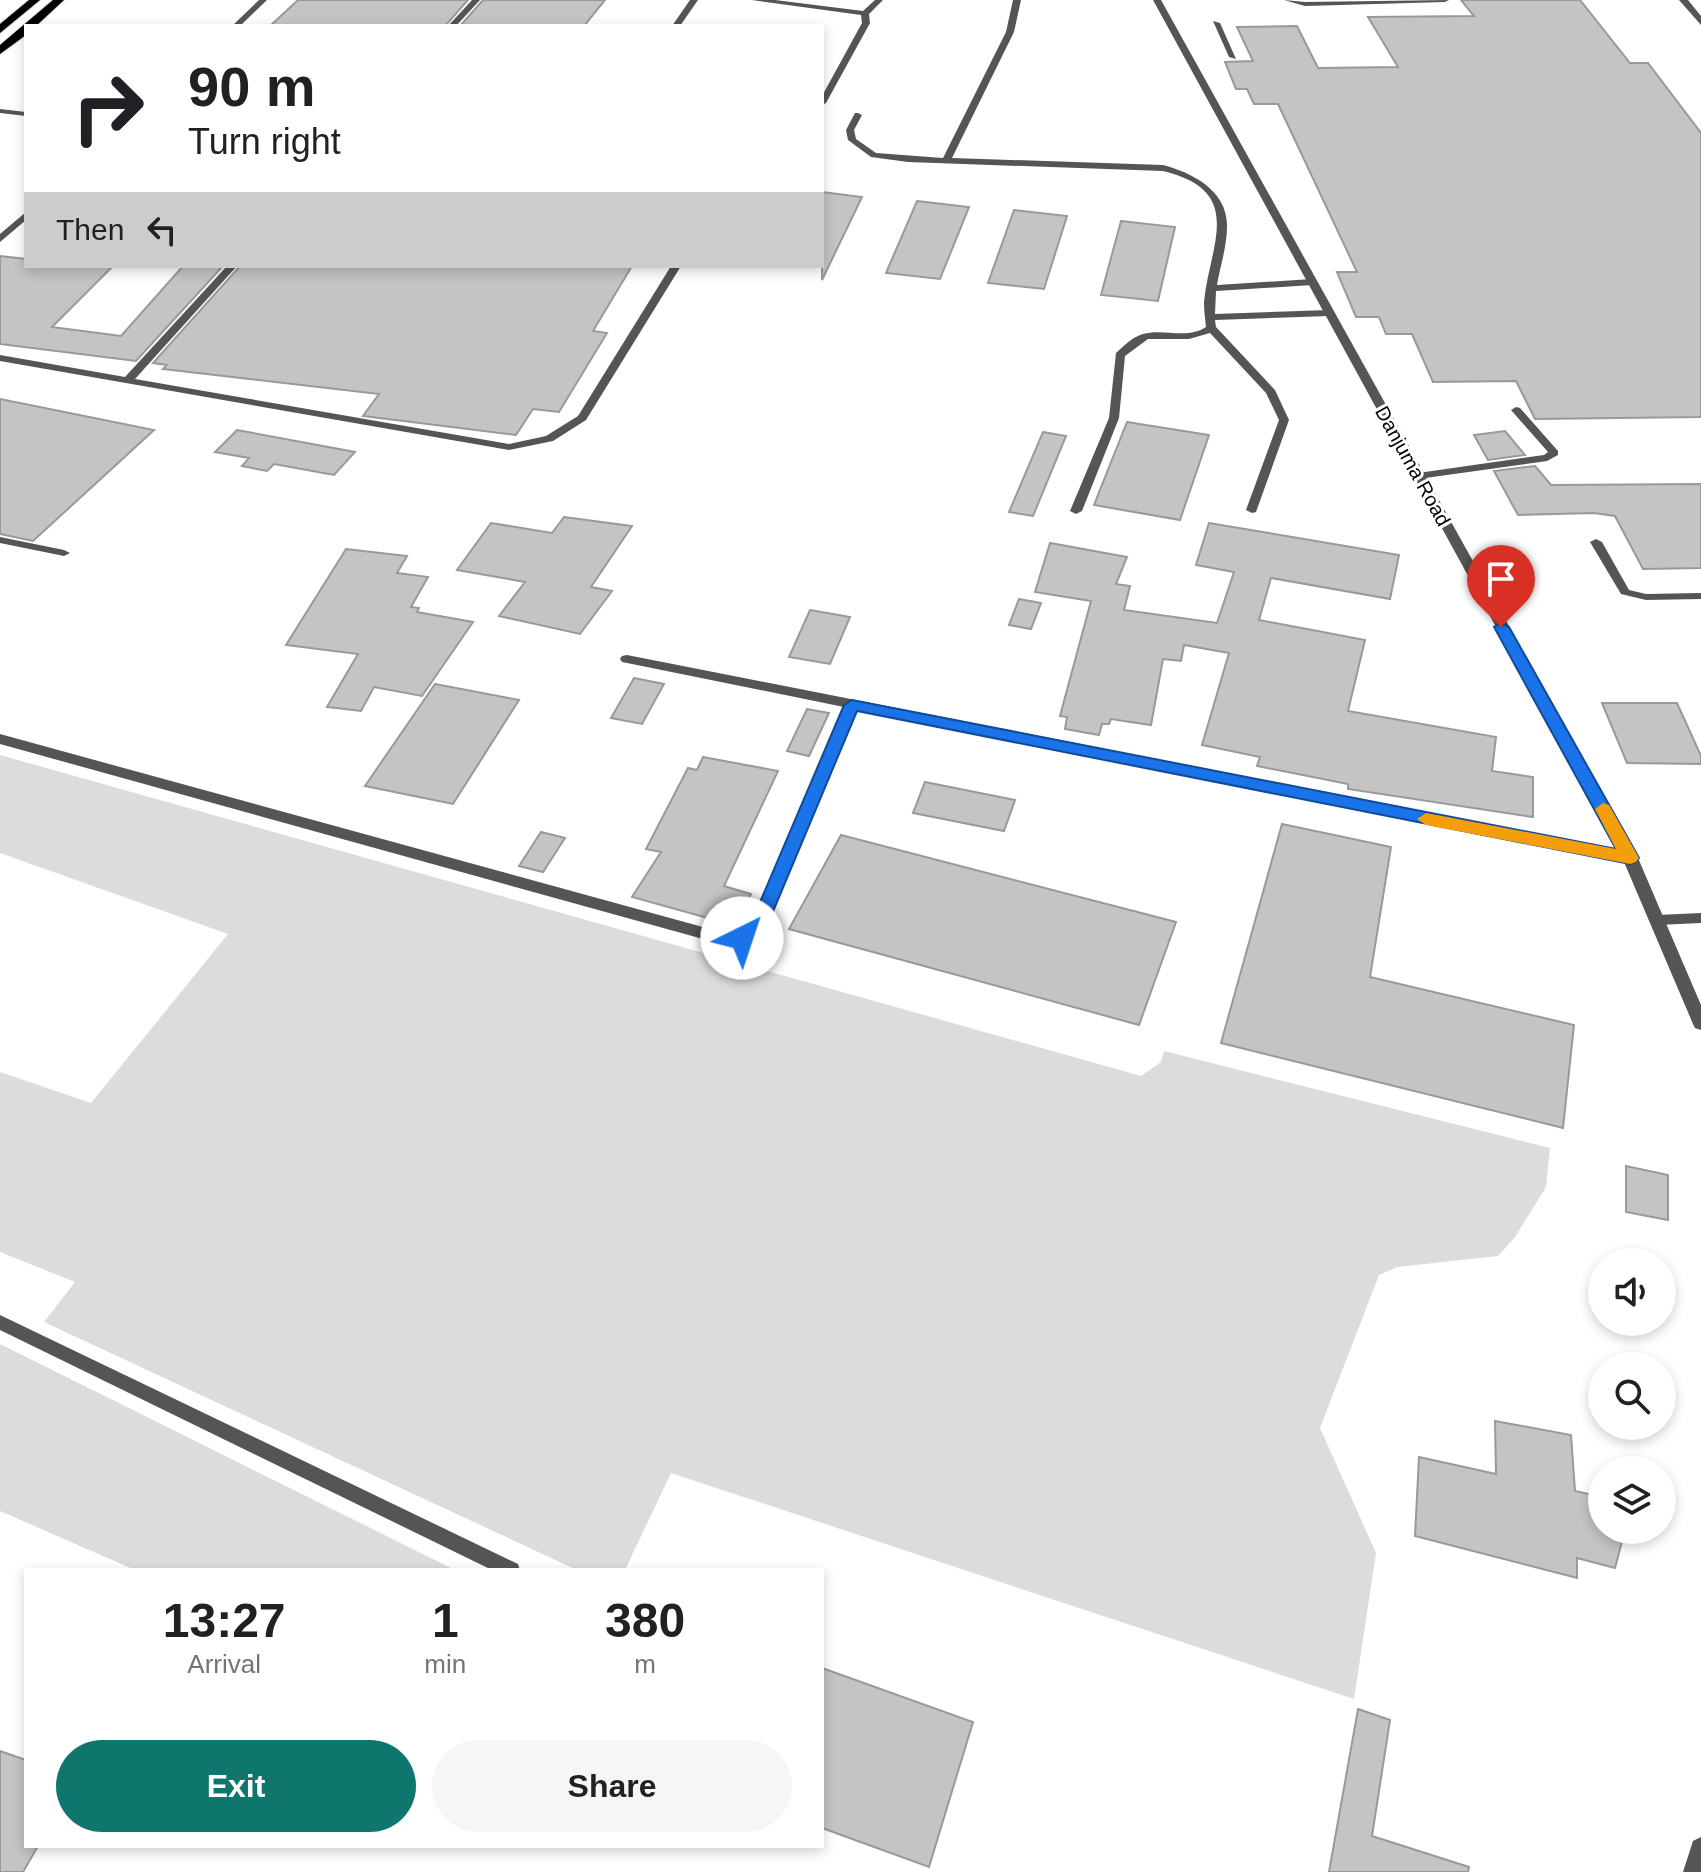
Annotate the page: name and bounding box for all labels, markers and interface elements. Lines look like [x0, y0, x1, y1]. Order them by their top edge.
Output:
text: 90 m [188, 55, 316, 118]
icon: right [56, 56, 160, 160]
text: Turn right [188, 121, 341, 162]
icon: left [140, 208, 184, 252]
text: Then [56, 213, 124, 246]
street label: Danjuma Road [1371, 402, 1455, 530]
pin [1467, 545, 1535, 627]
icon: arrive [1479, 557, 1523, 601]
position arrow [700, 896, 784, 980]
map controls [1588, 1248, 1676, 1544]
button: sound [1588, 1248, 1676, 1336]
button: search [1588, 1352, 1676, 1440]
button: layers [1588, 1456, 1676, 1544]
text: 13:27 [163, 1594, 286, 1647]
text: 1 [432, 1594, 459, 1647]
text: 380 [605, 1594, 685, 1647]
text: Arrival [187, 1649, 261, 1679]
text: min [424, 1649, 466, 1679]
text: m [634, 1649, 656, 1679]
button: Exit [56, 1740, 416, 1832]
button: Share [432, 1740, 792, 1832]

